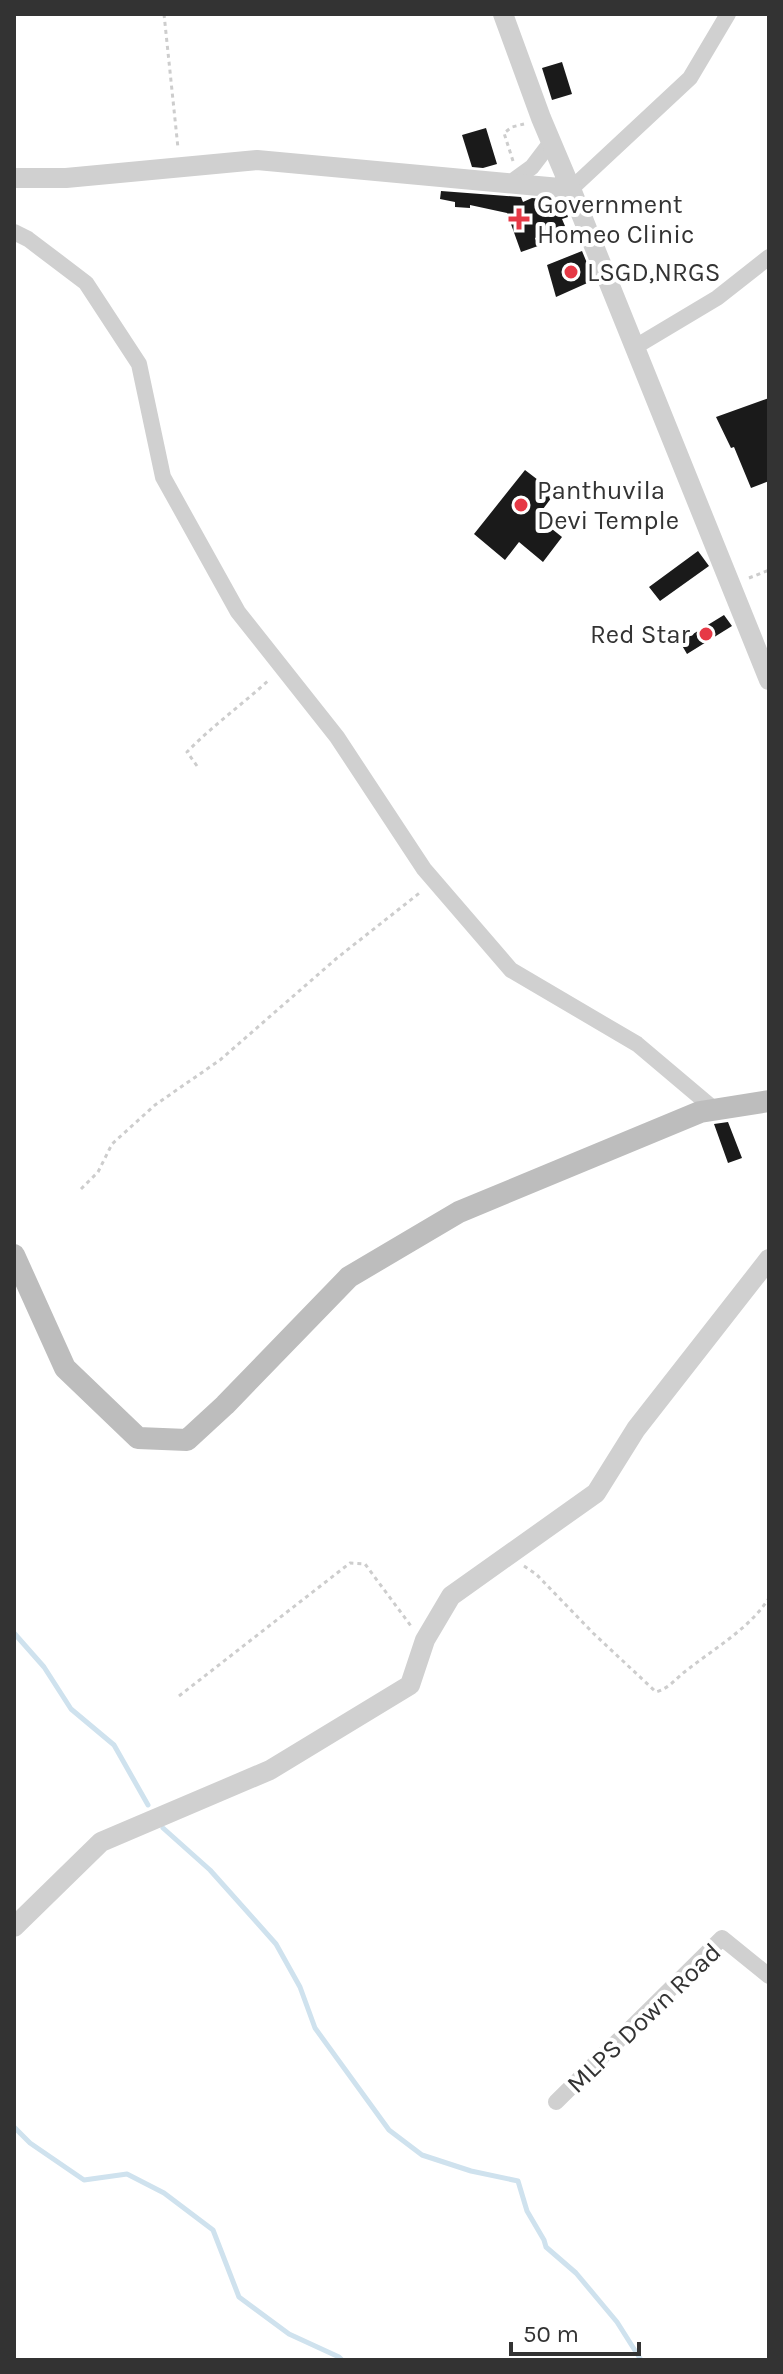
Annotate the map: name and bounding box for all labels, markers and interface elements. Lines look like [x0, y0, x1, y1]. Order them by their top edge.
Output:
place label: Government Homeo Clinic [537, 189, 694, 250]
marker: Government Homeo Clinic [508, 208, 530, 230]
place label: LSGD,NRGS [587, 257, 720, 288]
marker: LSGD,NRGS [562, 263, 580, 281]
place label: Panthuvila Devi Temple [537, 475, 679, 536]
marker: Panthuvila Devi Temple [512, 496, 530, 514]
place label: Red Star [590, 619, 691, 650]
marker: Red Star [697, 625, 715, 643]
street label: MLPS Down Road [560, 1937, 728, 2099]
scale bar [511, 2306, 639, 2356]
text: 50 m [523, 2320, 579, 2348]

